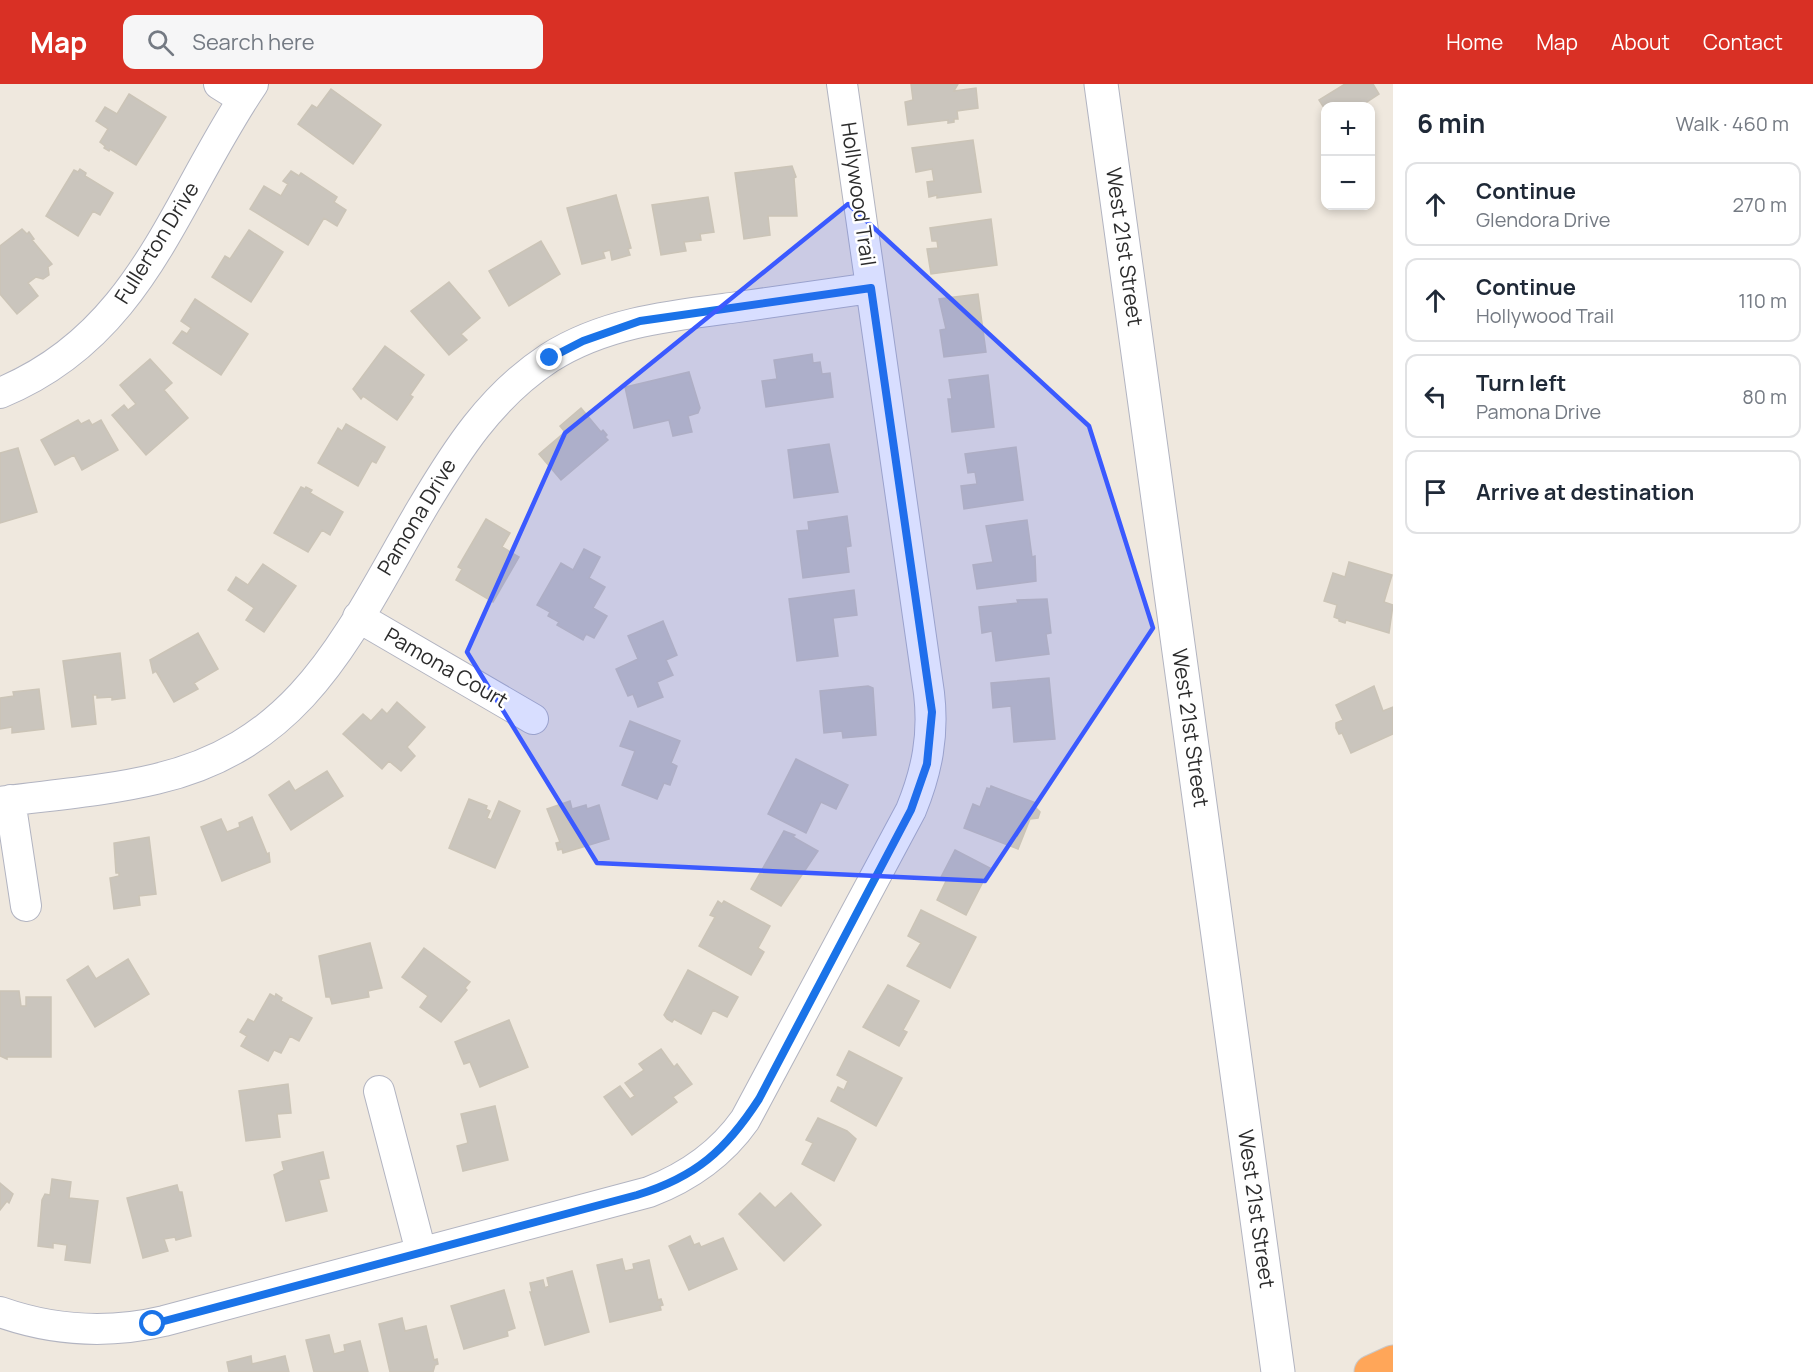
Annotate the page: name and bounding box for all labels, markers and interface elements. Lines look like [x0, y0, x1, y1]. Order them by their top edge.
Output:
search box [123, 15, 543, 69]
text: Map [30, 23, 87, 61]
icon: search [144, 26, 177, 59]
text: Search here [192, 27, 315, 57]
text: Home [1446, 28, 1503, 56]
text: Map [1536, 28, 1578, 56]
text: About [1611, 28, 1670, 56]
text: Contact [1703, 28, 1783, 56]
map controls [1321, 102, 1375, 210]
button: + [1321, 102, 1375, 156]
text: 6 min [1417, 105, 1485, 141]
text: Walk · 460 m [1676, 110, 1789, 137]
street label: Hollywood Trail [835, 120, 883, 268]
button: − [1321, 156, 1375, 210]
street label: West 21st Street [1100, 166, 1150, 328]
street label: Fullerton Drive [107, 176, 205, 309]
text: Continue [1476, 176, 1576, 206]
icon: ahead [1419, 188, 1452, 221]
text: 270 m [1732, 191, 1787, 218]
text: Glendora Drive [1476, 206, 1610, 233]
text: Continue [1476, 272, 1576, 302]
icon: ahead [1419, 284, 1452, 317]
text: 110 m [1738, 287, 1787, 314]
text: Hollywood Trail [1476, 302, 1614, 329]
route end [536, 344, 562, 370]
text: Turn left [1476, 368, 1566, 398]
icon: left [1419, 380, 1452, 413]
text: 80 m [1742, 383, 1787, 410]
text: Pamona Drive [1476, 398, 1601, 425]
street label: Pamona Drive [370, 453, 462, 580]
icon: arrive [1419, 476, 1452, 509]
text: Arrive at destination [1476, 477, 1694, 507]
street label: Pamona Court [380, 620, 513, 714]
street label: West 21st Street [1166, 647, 1216, 809]
street label: West 21st Street [1232, 1128, 1282, 1290]
route start [139, 1310, 165, 1336]

